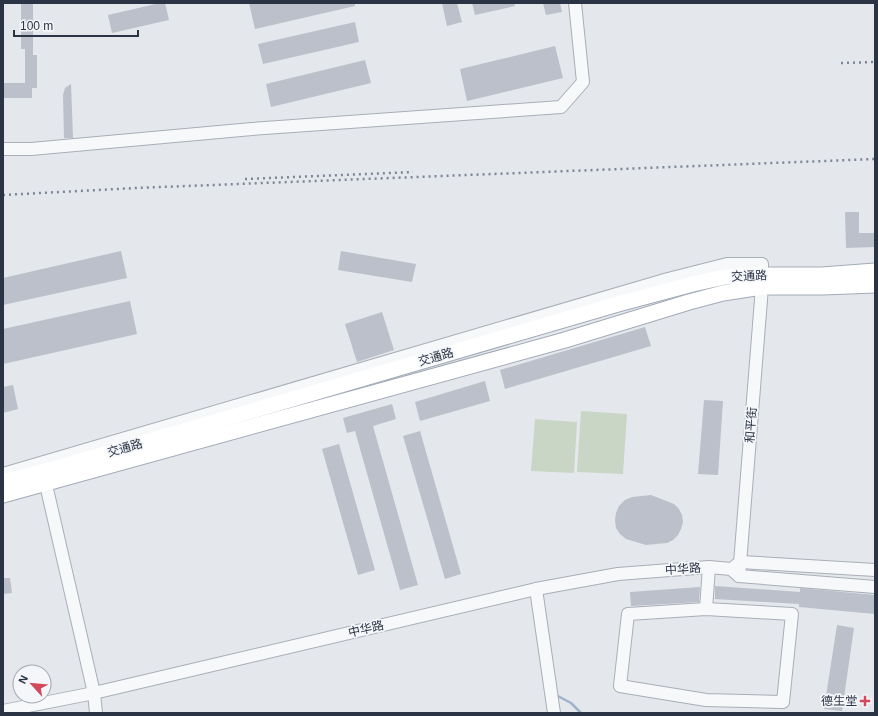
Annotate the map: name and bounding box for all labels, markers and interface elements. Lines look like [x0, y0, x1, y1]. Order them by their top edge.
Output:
scale bar [14, 12, 138, 38]
text: 100 m [20, 19, 53, 33]
street label: 交通路 [731, 268, 767, 284]
street label: 交通路 [417, 345, 455, 369]
street label: 和平街 [743, 407, 759, 443]
street label: 交通路 [106, 436, 144, 460]
street label: 中华路 [665, 561, 701, 577]
street label: 中华路 [347, 618, 385, 640]
north arrow [12, 664, 52, 704]
text: N [16, 673, 30, 686]
place label: 德生堂 [821, 694, 857, 708]
marker: 德生堂 [860, 696, 870, 706]

